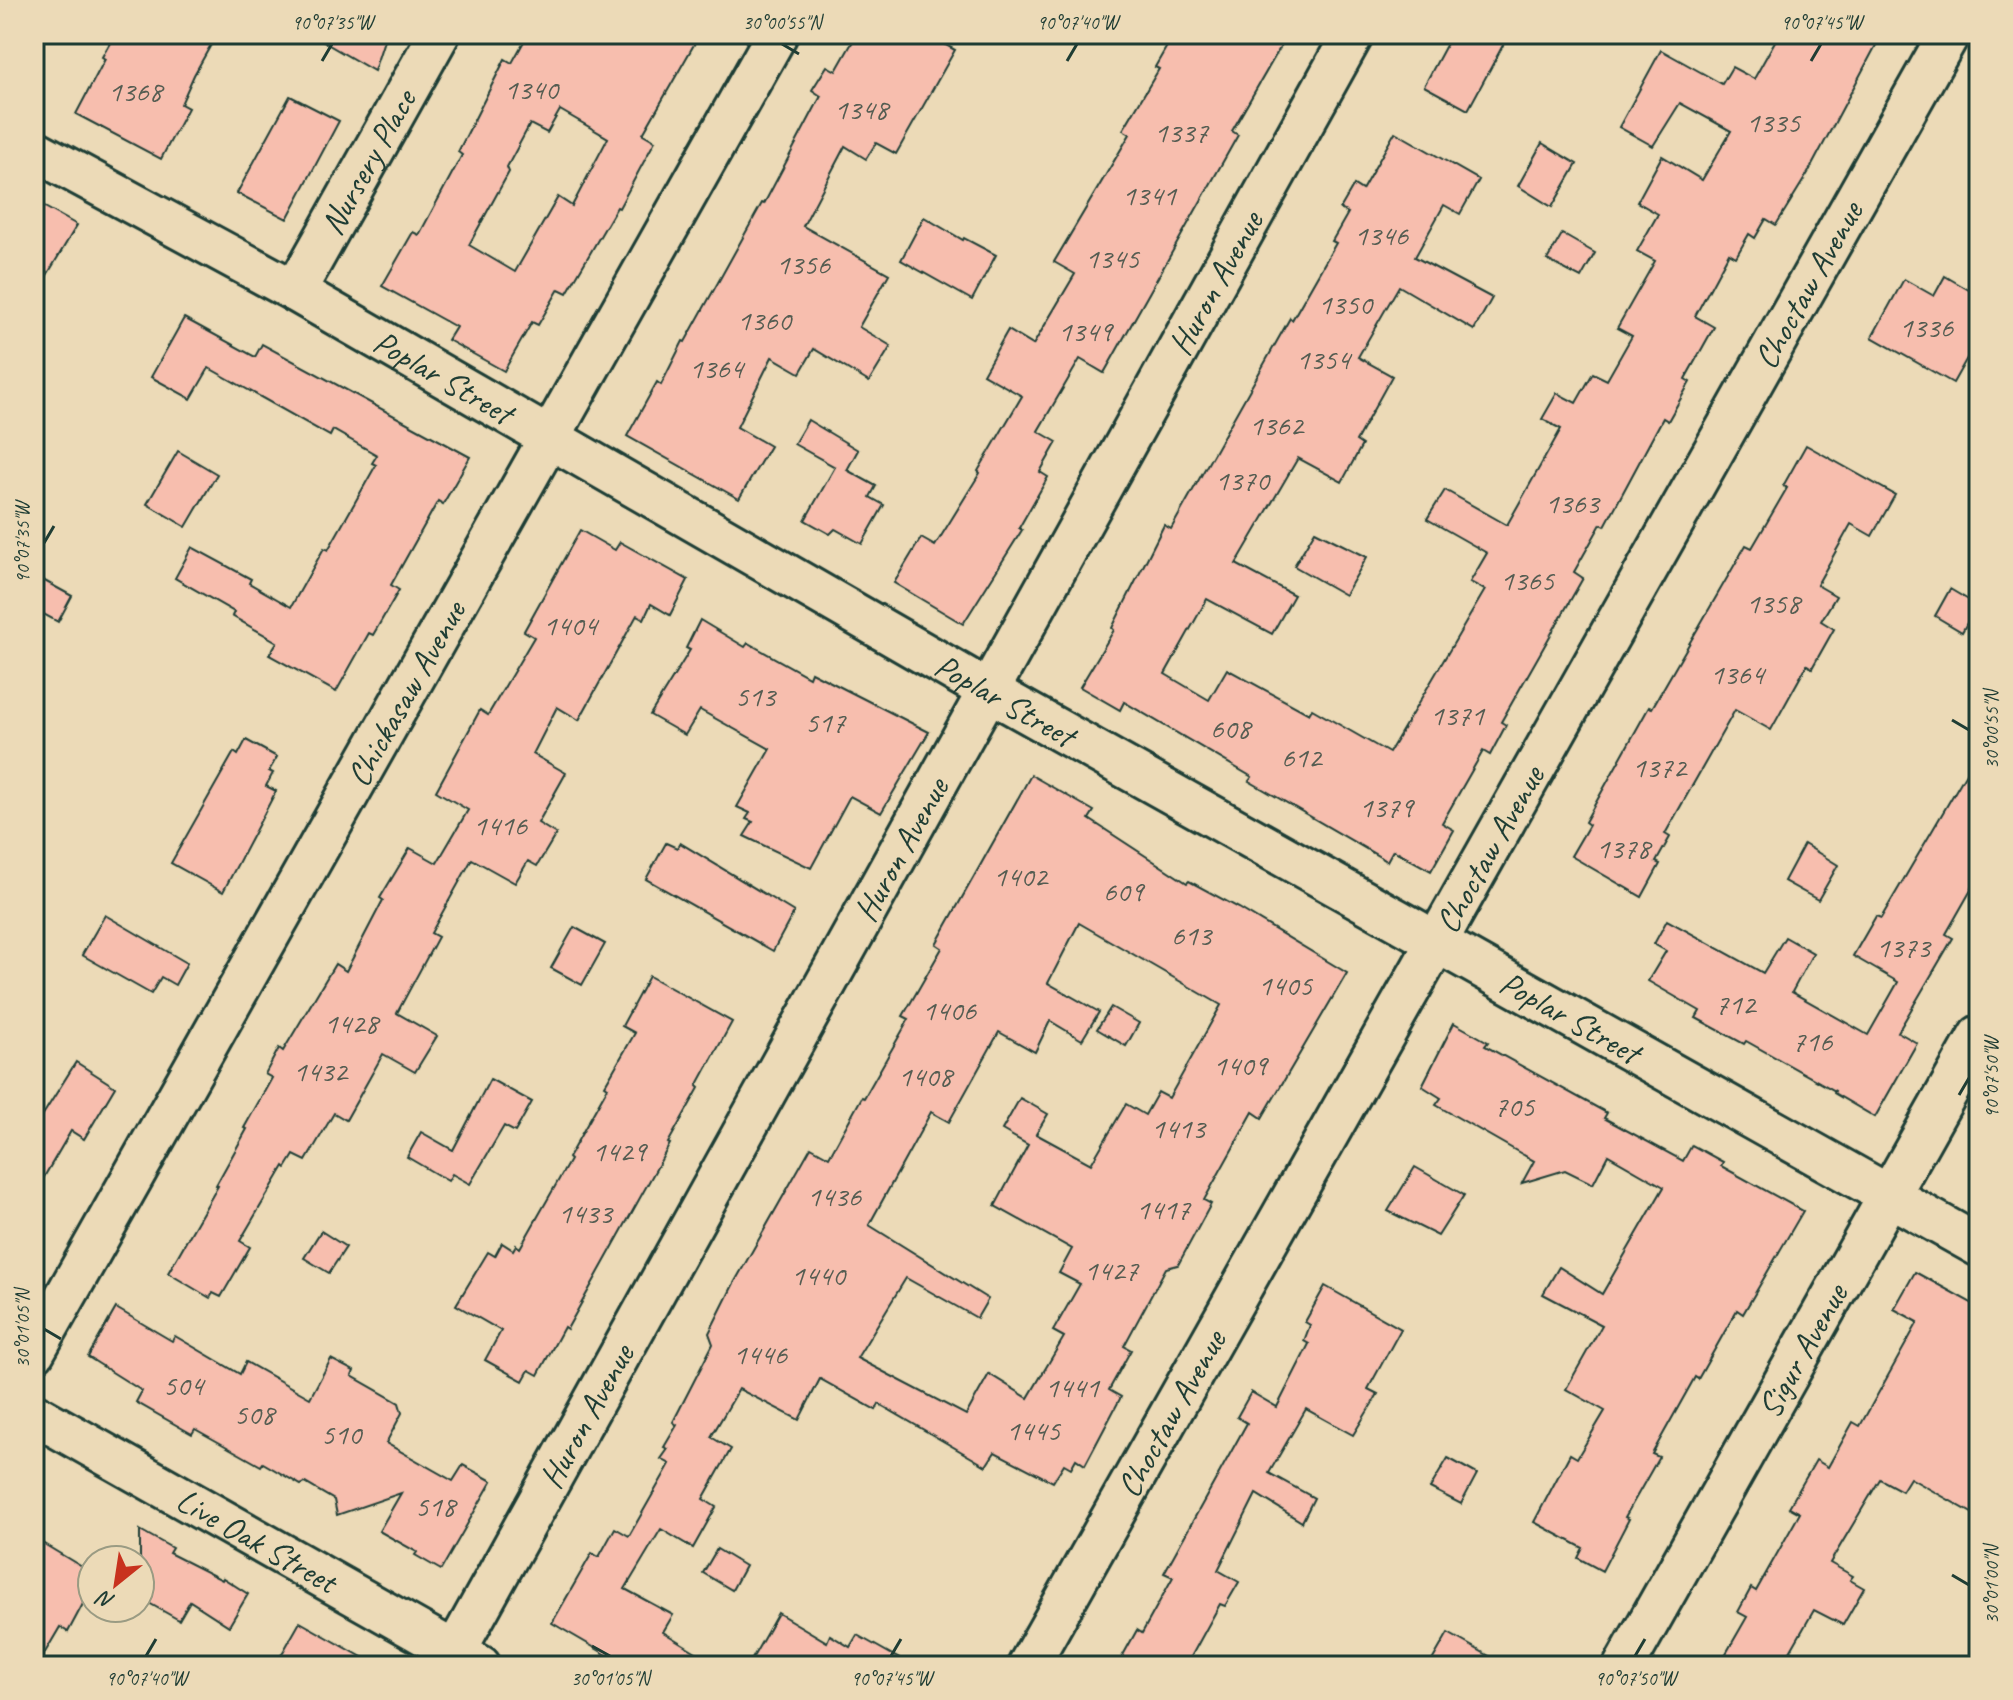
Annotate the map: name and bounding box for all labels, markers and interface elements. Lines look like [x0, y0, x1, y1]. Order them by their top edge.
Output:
text: 90°07'35"W [291, 10, 376, 35]
text: 30°00'55"N [743, 10, 824, 35]
text: 90°07'40"W [1036, 10, 1121, 35]
text: 90°07'45"W [1780, 10, 1865, 35]
house number: 1340 [504, 70, 560, 108]
house number: 1368 [108, 72, 164, 110]
street label: Nursery Place [310, 79, 426, 242]
house number: 1348 [834, 90, 890, 128]
house number: 1335 [1746, 103, 1802, 141]
house number: 1337 [1154, 113, 1210, 151]
house number: 1341 [1122, 176, 1178, 214]
street label: Choctaw Avenue [1743, 192, 1873, 376]
street label: Huron Avenue [1158, 202, 1273, 362]
house number: 1346 [1354, 216, 1410, 254]
house number: 1345 [1085, 239, 1141, 277]
house number: 1356 [776, 245, 831, 283]
house number: 1350 [1318, 285, 1375, 323]
house number: 1360 [737, 301, 793, 339]
house number: 1336 [1899, 308, 1955, 346]
house number: 1349 [1058, 312, 1115, 350]
street label: Poplar Street [366, 320, 525, 436]
house number: 1354 [1296, 340, 1353, 378]
house number: 1364 [689, 349, 745, 387]
house number: 1362 [1249, 406, 1306, 444]
house number: 1370 [1215, 461, 1272, 499]
house number: 1363 [1545, 484, 1602, 522]
text: 90°07'35"W [10, 499, 35, 584]
house number: 1365 [1500, 561, 1556, 599]
house number: 1358 [1746, 584, 1803, 622]
street label: Chickasaw Avenue [336, 591, 476, 794]
house number: 1404 [543, 606, 599, 644]
street label: Poplar Street [928, 643, 1087, 759]
house number: 1364 [1710, 655, 1767, 693]
house number: 513 [735, 677, 778, 715]
text: 30°00'55"N [1979, 688, 2004, 769]
house number: 1371 [1430, 696, 1486, 734]
house number: 517 [805, 703, 847, 741]
house number: 608 [1210, 709, 1253, 747]
house number: 612 [1281, 738, 1324, 776]
house number: 1372 [1632, 748, 1689, 786]
street label: Choctaw Avenue [1425, 756, 1554, 940]
street label: Huron Avenue [843, 768, 958, 929]
house number: 1379 [1359, 788, 1416, 826]
house number: 1416 [473, 806, 528, 844]
house number: 1378 [1596, 829, 1653, 867]
house number: 1402 [993, 857, 1050, 895]
house number: 609 [1103, 872, 1146, 910]
house number: 613 [1171, 916, 1214, 954]
house number: 1373 [1876, 928, 1933, 966]
street label: Poplar Street [1493, 961, 1652, 1075]
house number: 1405 [1258, 966, 1314, 1004]
house number: 712 [1715, 985, 1758, 1023]
house number: 1406 [922, 991, 977, 1029]
house number: 1428 [324, 1004, 380, 1042]
house number: 716 [1792, 1022, 1834, 1060]
text: 90°07'50"W [1979, 1034, 2004, 1119]
house number: 1409 [1213, 1046, 1270, 1084]
house number: 1432 [293, 1052, 349, 1090]
house number: 1408 [898, 1057, 954, 1095]
house number: 705 [1494, 1087, 1536, 1125]
house number: 1413 [1151, 1109, 1208, 1147]
house number: 1429 [592, 1132, 648, 1170]
house number: 1436 [807, 1177, 862, 1215]
house number: 1417 [1136, 1190, 1192, 1228]
house number: 1433 [558, 1194, 614, 1232]
house number: 1427 [1084, 1251, 1140, 1289]
house number: 1440 [791, 1256, 847, 1294]
street label: Sigur Avenue [1747, 1274, 1857, 1425]
text: 30°01'05"N [10, 1287, 35, 1368]
street label: Choctaw Avenue [1106, 1321, 1236, 1505]
street label: Huron Avenue [529, 1335, 644, 1495]
house number: 1446 [733, 1335, 788, 1373]
house number: 504 [163, 1366, 206, 1404]
house number: 1441 [1045, 1368, 1101, 1406]
house number: 508 [234, 1395, 277, 1433]
house number: 1445 [1006, 1411, 1062, 1449]
house number: 510 [321, 1415, 364, 1453]
street label: Live Oak Street [169, 1478, 348, 1604]
house number: 518 [415, 1487, 458, 1525]
text: 30°01'00"N [1979, 1543, 2004, 1624]
north arrow [76, 1544, 156, 1624]
text: N [91, 1583, 119, 1616]
text: 90°07'40"W [105, 1666, 190, 1691]
text: 30°01'05"N [571, 1666, 652, 1691]
text: 90°07'45"W [850, 1666, 935, 1691]
text: 90°07'50"W [1594, 1666, 1679, 1691]

